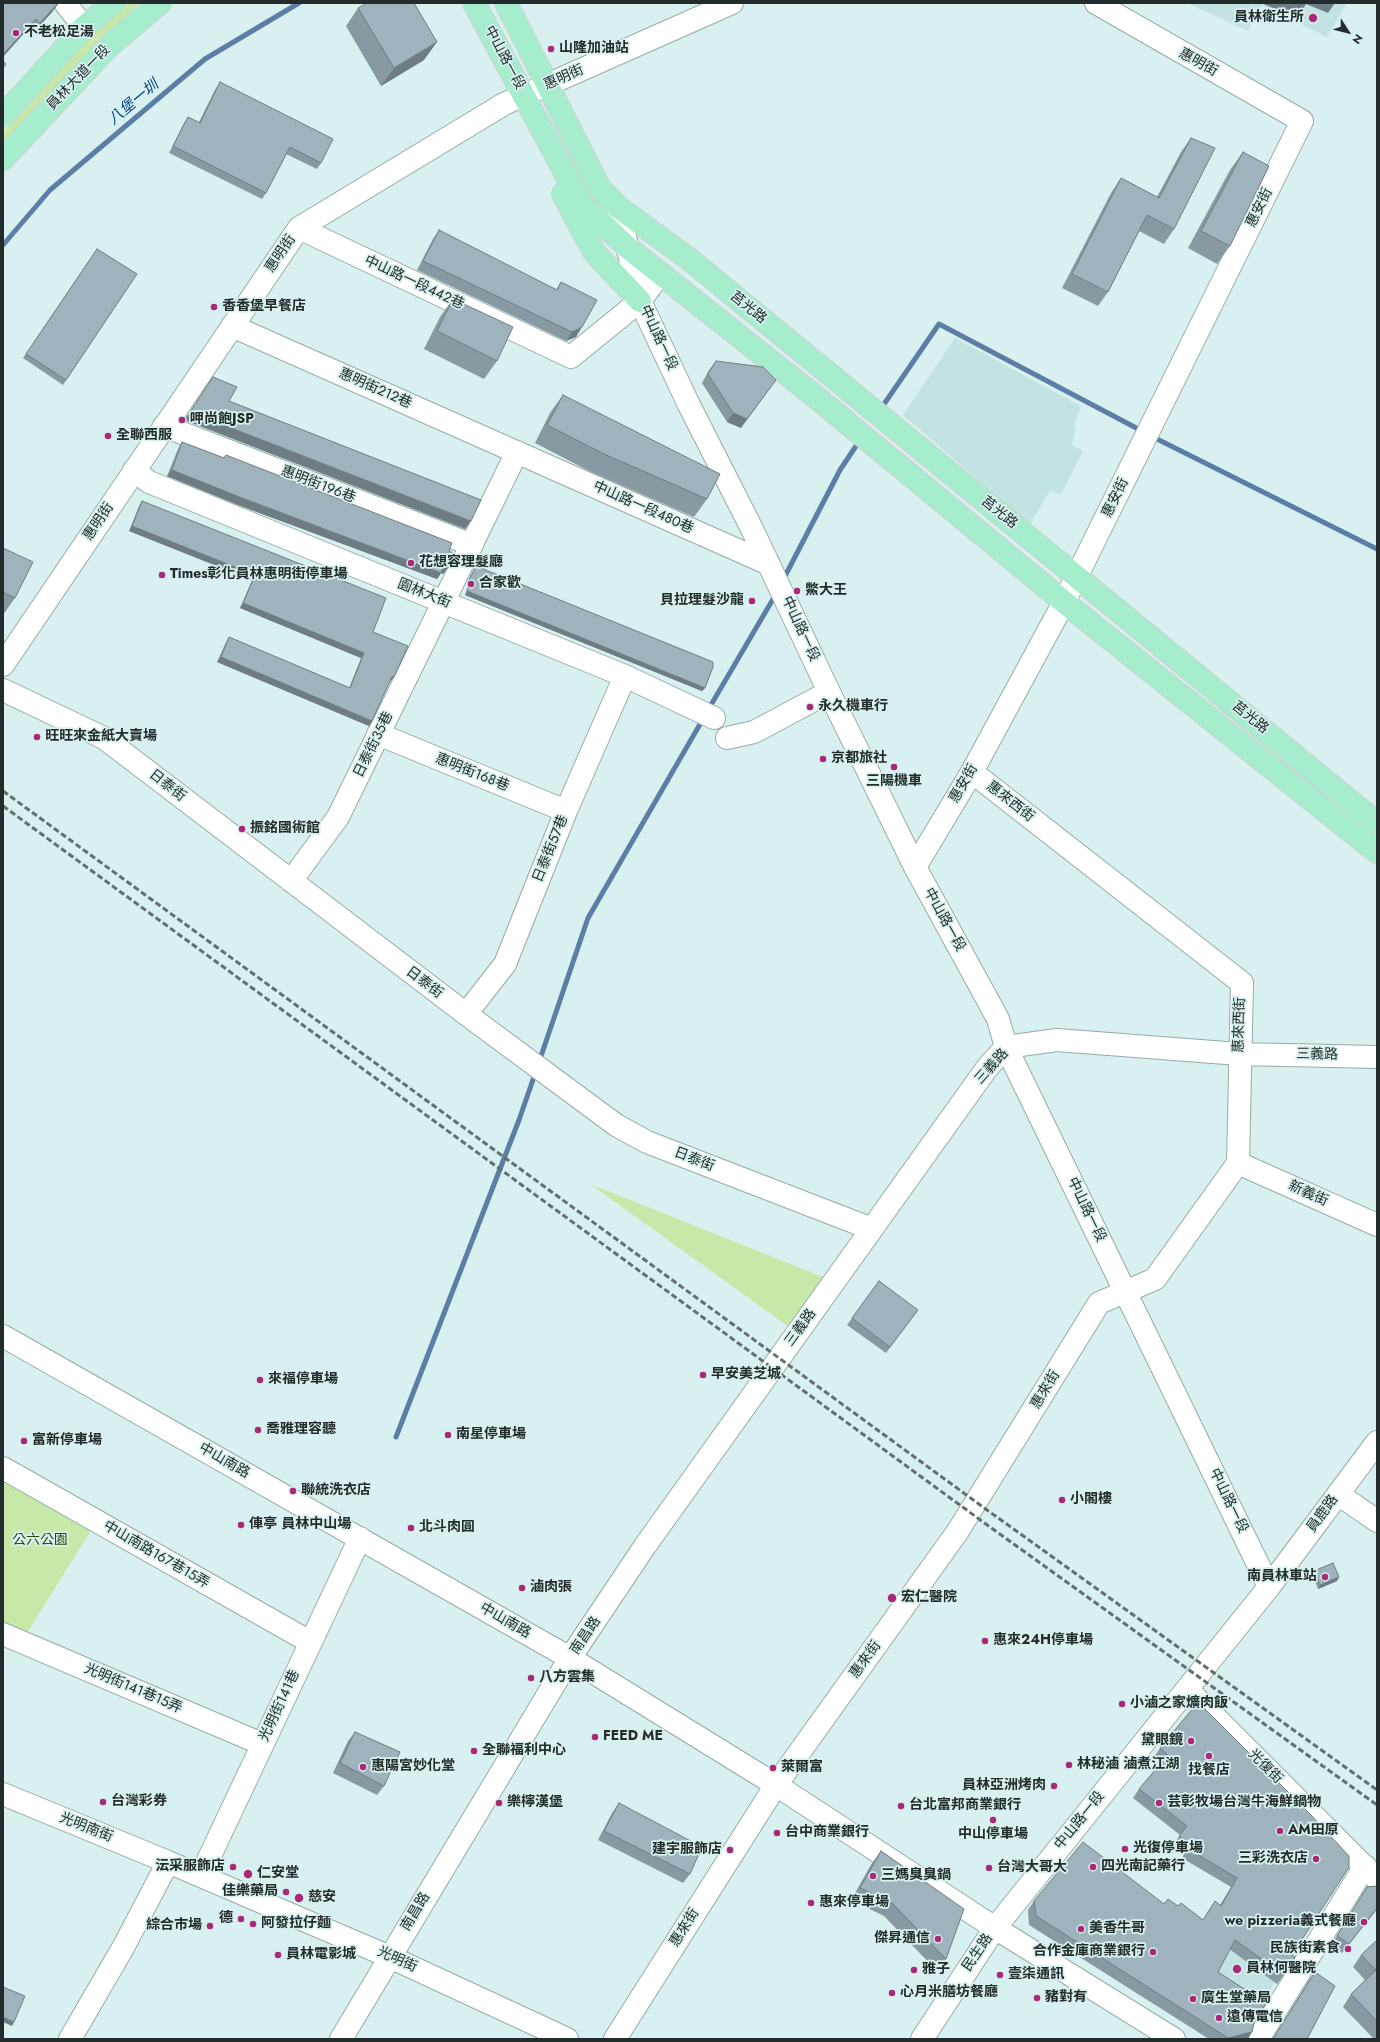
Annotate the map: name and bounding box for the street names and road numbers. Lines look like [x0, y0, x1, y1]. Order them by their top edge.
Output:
street label: 中山路一段 [480, 23, 528, 93]
street label: 員林大道一段 [44, 42, 114, 114]
street label: 惠明街 [1176, 45, 1220, 81]
street label: 惠明街 [541, 62, 587, 94]
street label: 惠安街 [1243, 185, 1277, 231]
street label: 惠明街 [262, 232, 300, 276]
street label: 中山路一段442巷 [361, 253, 467, 313]
street label: 莒光路 [726, 288, 770, 328]
street label: 中山路一段 [636, 303, 680, 373]
street label: 惠明街212巷 [336, 365, 414, 413]
street label: 惠明街196巷 [278, 463, 358, 507]
street label: 惠安街 [1099, 475, 1133, 521]
street label: 中山路一段480巷 [590, 478, 696, 538]
street label: 莒光路 [977, 493, 1021, 533]
street label: 惠明街 [80, 500, 118, 544]
street label: 園林大街 [395, 576, 453, 612]
street label: 中山路一段 [778, 594, 822, 664]
street label: 莒光路 [1228, 698, 1272, 738]
street label: 日泰街35巷 [351, 709, 397, 781]
street label: 惠明街168巷 [433, 751, 511, 795]
street label: 惠安街 [946, 762, 982, 806]
street label: 日泰街 [145, 766, 189, 806]
street label: 惠來西街 [983, 778, 1037, 826]
street label: 日泰街57巷 [530, 813, 572, 885]
street label: 中山路一段 [920, 885, 968, 955]
street label: 日泰街 [402, 964, 446, 1002]
street label: 惠來西街 [1231, 997, 1249, 1053]
street label: 三義路 [972, 1046, 1012, 1088]
street label: 三義路 [1296, 1046, 1338, 1064]
street label: 日泰街 [671, 1145, 717, 1175]
street label: 中山路一段 [1063, 1175, 1109, 1245]
street label: 新義街 [1285, 1178, 1331, 1210]
street label: 三義路 [782, 1306, 820, 1350]
street label: 惠來街 [1028, 1368, 1064, 1412]
street label: 中山南路 [196, 1440, 252, 1482]
street label: 中山路一段 [1205, 1466, 1251, 1536]
street label: 員鹿路 [1304, 1492, 1342, 1536]
street label: 中山南路167巷15弄 [100, 1518, 212, 1592]
street label: 中山南路 [477, 1600, 533, 1642]
street label: 南昌路 [567, 1614, 605, 1658]
street label: 惠來街 [847, 1638, 885, 1682]
street label: 光明街141巷15弄 [81, 1661, 185, 1717]
street label: 光明街141巷 [256, 1668, 304, 1744]
street label: 光復街 [1244, 1746, 1286, 1788]
street label: 中山路一段 [1051, 1789, 1109, 1853]
street label: 光明南街 [57, 1810, 115, 1846]
street label: 南昌路 [398, 1890, 434, 1934]
street label: 惠來街 [667, 1906, 703, 1950]
street label: 民生路 [959, 1931, 997, 1975]
street label: 光明街 [374, 1944, 420, 1976]

